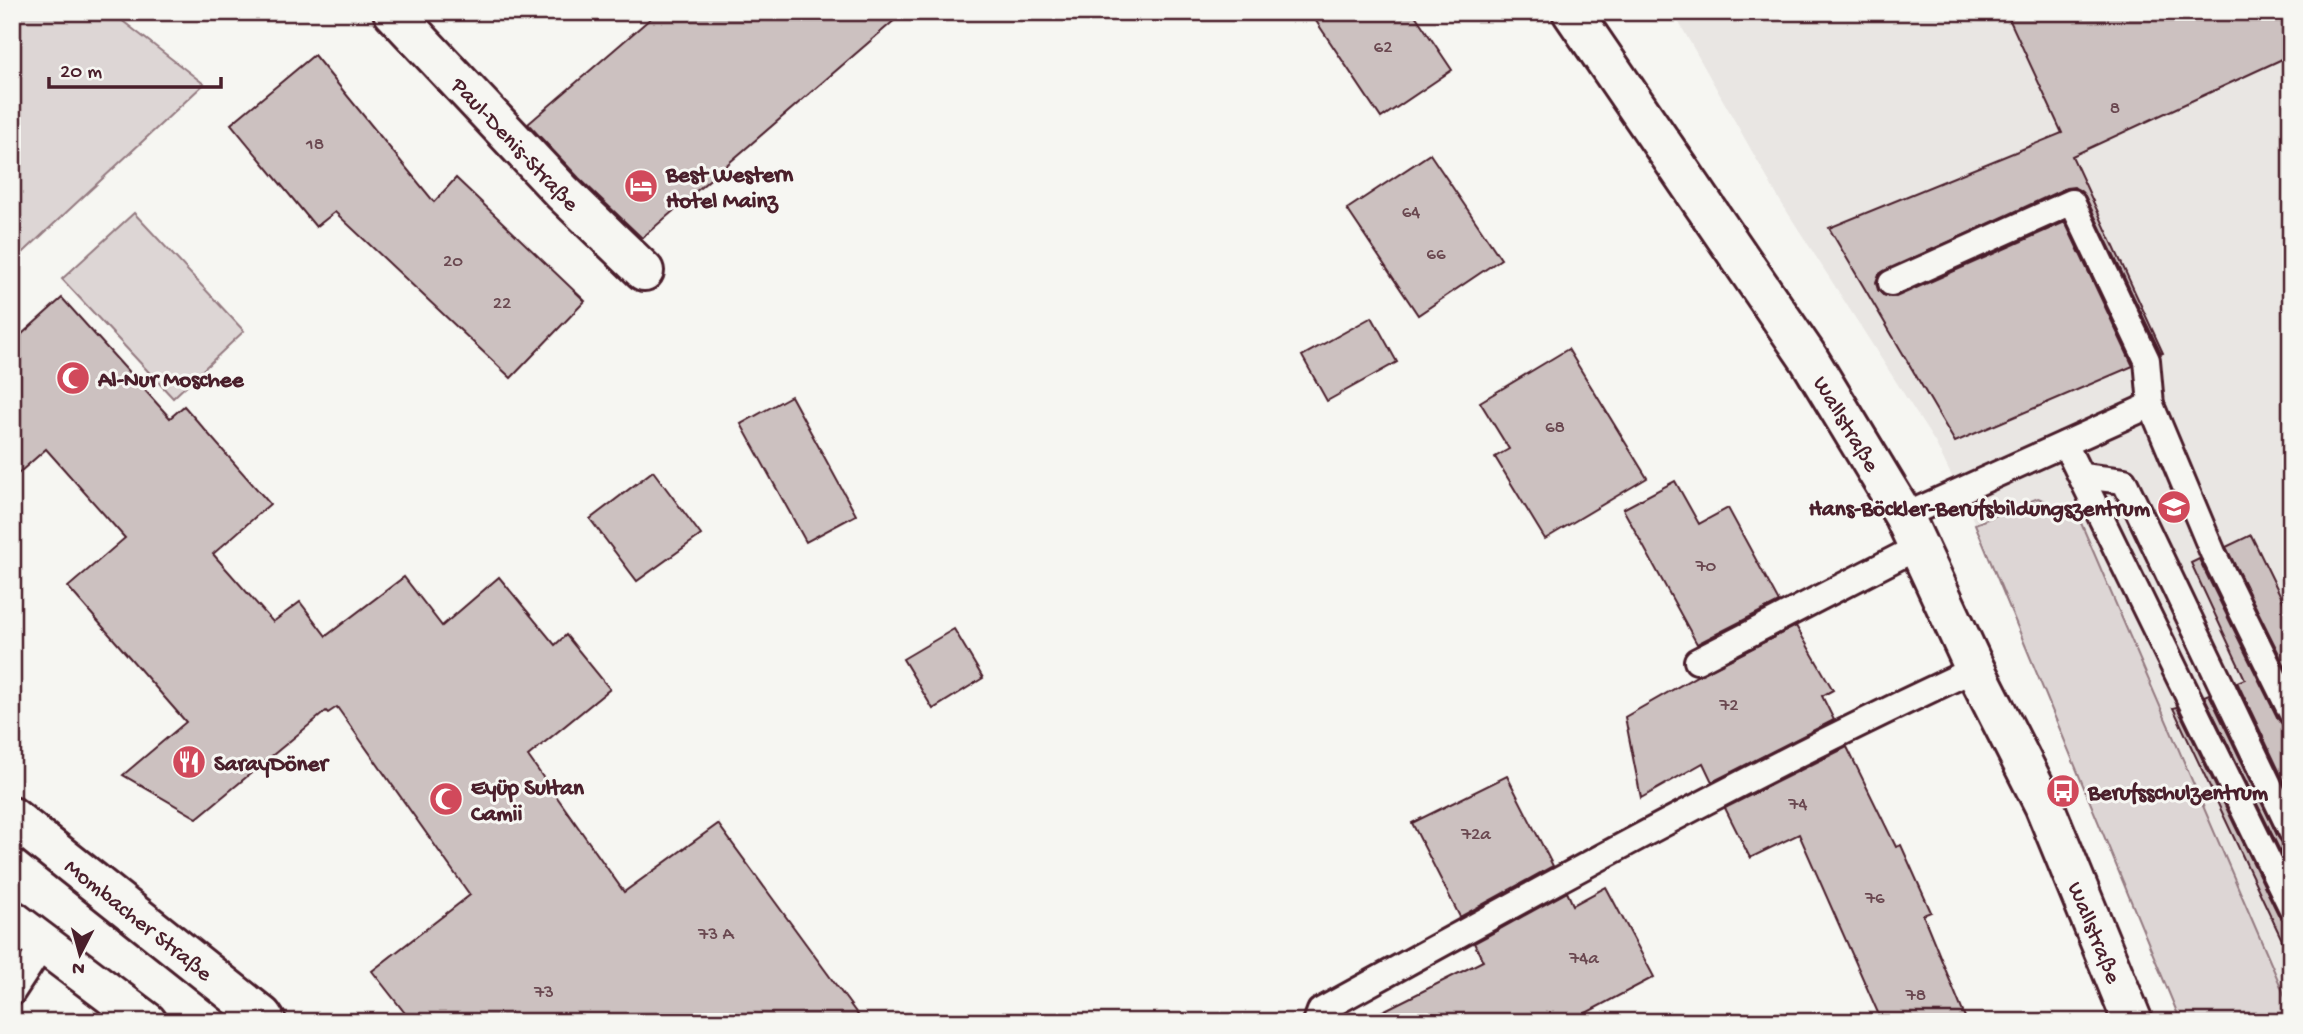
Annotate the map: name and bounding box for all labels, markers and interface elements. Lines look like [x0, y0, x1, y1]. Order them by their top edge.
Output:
house number: 62 [1374, 37, 1392, 60]
scale bar [49, 46, 220, 90]
text: 20 m [60, 61, 102, 86]
street label: Paul-Denis-Straße [444, 72, 584, 219]
house number: 8 [2110, 98, 2120, 121]
house number: 18 [305, 134, 324, 157]
place label: Best Western Hotel Mainz [665, 163, 794, 216]
hotel icon: Best Western Hotel Mainz [622, 167, 660, 205]
house number: 64 [1402, 202, 1420, 225]
house number: 66 [1426, 244, 1446, 267]
house number: 20 [443, 251, 463, 274]
house number: 22 [493, 293, 511, 316]
mosque icon: Al-Nur Moschee [54, 359, 92, 397]
place label: Al-Nur Moschee [97, 368, 245, 395]
street label: Wallstraße [1805, 372, 1885, 479]
house number: 68 [1545, 417, 1565, 440]
school or university icon: Hans-Böckler-Berufsbildungszentrum [2155, 488, 2193, 526]
place label: Hans-Böckler-Berufsbildungszentrum [1809, 497, 2151, 524]
house number: 70 [1695, 556, 1717, 579]
house number: 72 [1718, 695, 1739, 718]
restaurant icon: SarayDöner [170, 743, 208, 781]
place label: SarayDöner [214, 752, 330, 779]
bus stop icon: Berufsschulzentrum [2044, 772, 2082, 810]
place label: Eyüp Sultan Camii [471, 776, 585, 829]
mosque icon: Eyüp Sultan Camii [427, 780, 465, 818]
place label: Berufsschulzentrum [2087, 781, 2269, 808]
house number: 74 [1788, 794, 1807, 817]
house number: 72a [1460, 824, 1492, 847]
street label: Mombacher Straße [58, 854, 218, 989]
street label: Wallstraße [2060, 878, 2126, 989]
house number: 76 [1864, 888, 1885, 911]
north arrow [46, 918, 116, 988]
house number: 73 A [697, 924, 736, 947]
house number: 74a [1568, 948, 1600, 971]
text: N [71, 955, 86, 980]
house number: 73 [533, 982, 554, 1005]
house number: 78 [1905, 985, 1926, 1008]

